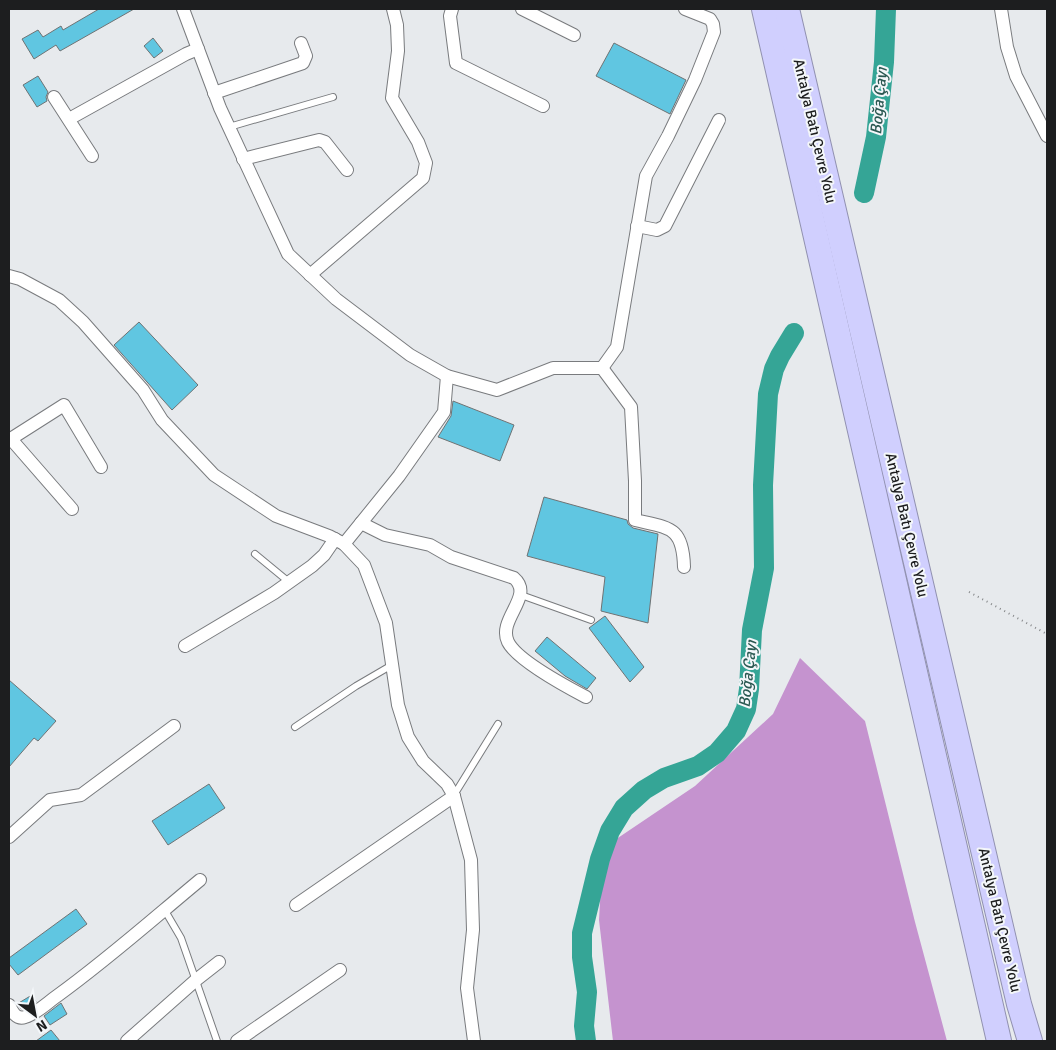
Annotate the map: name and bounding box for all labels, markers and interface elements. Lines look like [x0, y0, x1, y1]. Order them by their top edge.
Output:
street label: Antalya Batı Çevre Yolu [790, 57, 840, 205]
water label: Boğa Çayı [866, 66, 892, 136]
street label: Antalya Batı Çevre Yolu [882, 451, 932, 599]
water label: Boğa Çayı [735, 639, 762, 709]
street label: Antalya Batı Çevre Yolu [975, 846, 1025, 994]
north arrow [10, 990, 60, 1040]
text: N [33, 1016, 50, 1035]

